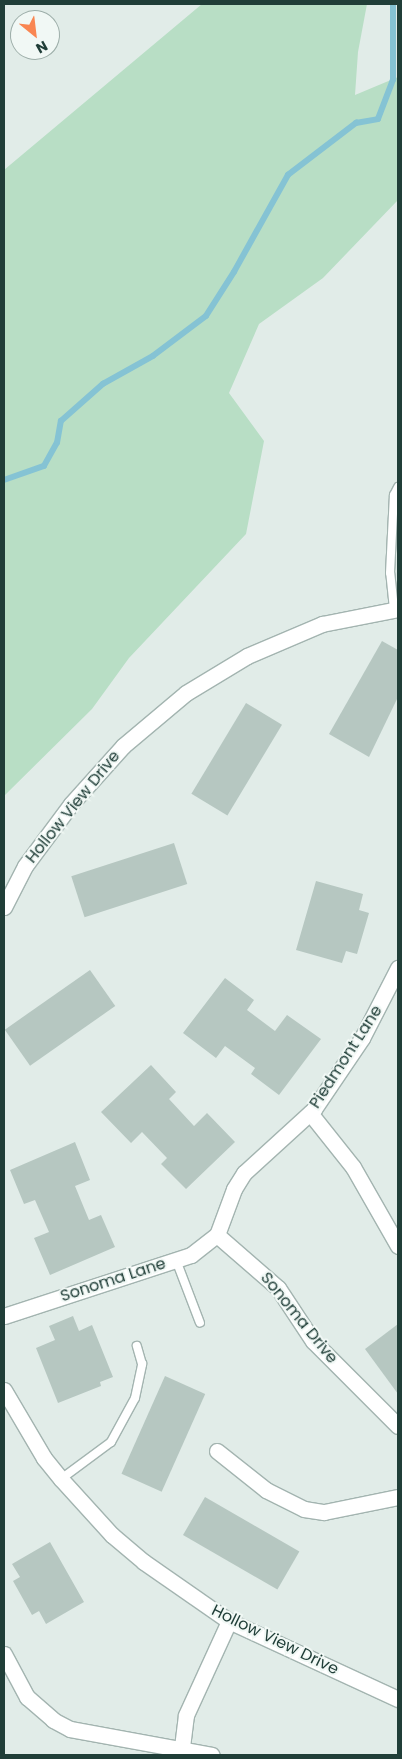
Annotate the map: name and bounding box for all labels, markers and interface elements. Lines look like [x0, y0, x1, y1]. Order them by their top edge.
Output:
north arrow [10, 10, 60, 60]
text: N [32, 36, 51, 59]
street label: Hollow View Drive [22, 747, 124, 867]
street label: Piedmont Lane [306, 1002, 386, 1112]
street label: Sonoma Lane [58, 1254, 168, 1306]
street label: Sonoma Drive [256, 1269, 342, 1367]
street label: Hollow View Drive [208, 1601, 342, 1679]

